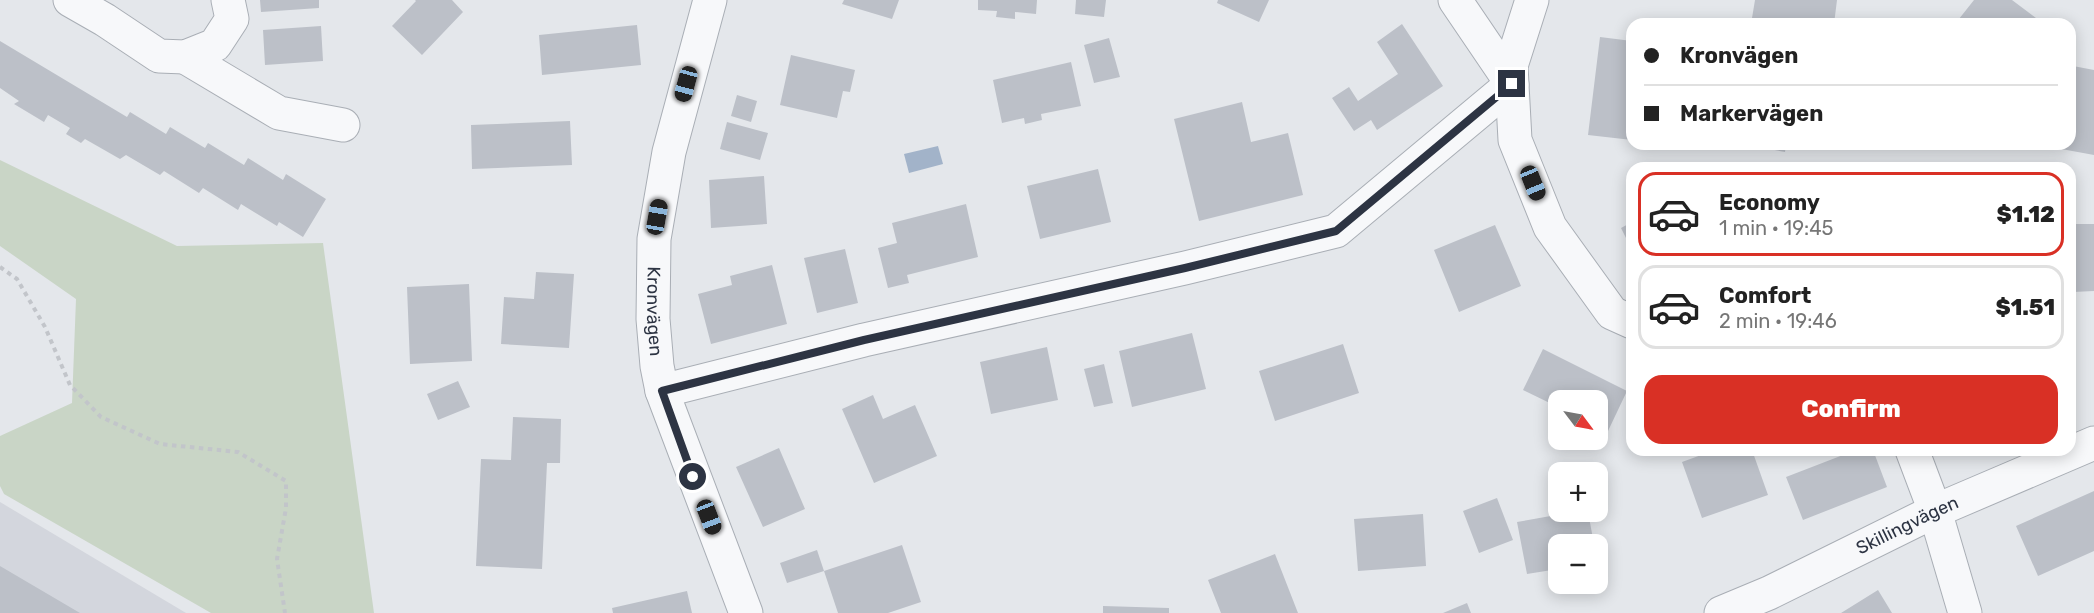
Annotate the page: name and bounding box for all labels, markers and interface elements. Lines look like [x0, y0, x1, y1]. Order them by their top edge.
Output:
text: Kronvägen [1680, 42, 1798, 69]
car [673, 64, 699, 104]
route end [1498, 70, 1525, 97]
text: Markervägen [1680, 100, 1823, 127]
car [1518, 163, 1548, 203]
icon: car [1647, 187, 1701, 241]
text: Economy [1719, 189, 1820, 216]
car [645, 198, 669, 236]
text: $1.12 [1997, 201, 2055, 228]
text: 1 min · 19:45 [1719, 216, 1833, 240]
street label: Kronvägen [642, 266, 667, 357]
icon: car [1647, 280, 1701, 334]
text: Comfort [1719, 282, 1811, 309]
text: $1.51 [1995, 294, 2055, 321]
text: 2 min · 19:46 [1719, 309, 1837, 333]
button: Confirm [1644, 375, 2058, 444]
north arrow [1548, 390, 1608, 450]
map controls [1548, 390, 1608, 594]
button: + [1548, 462, 1608, 522]
route start [679, 463, 706, 490]
street label: Skillingvägen [1852, 491, 1962, 559]
car [694, 497, 724, 537]
button: − [1548, 534, 1608, 594]

